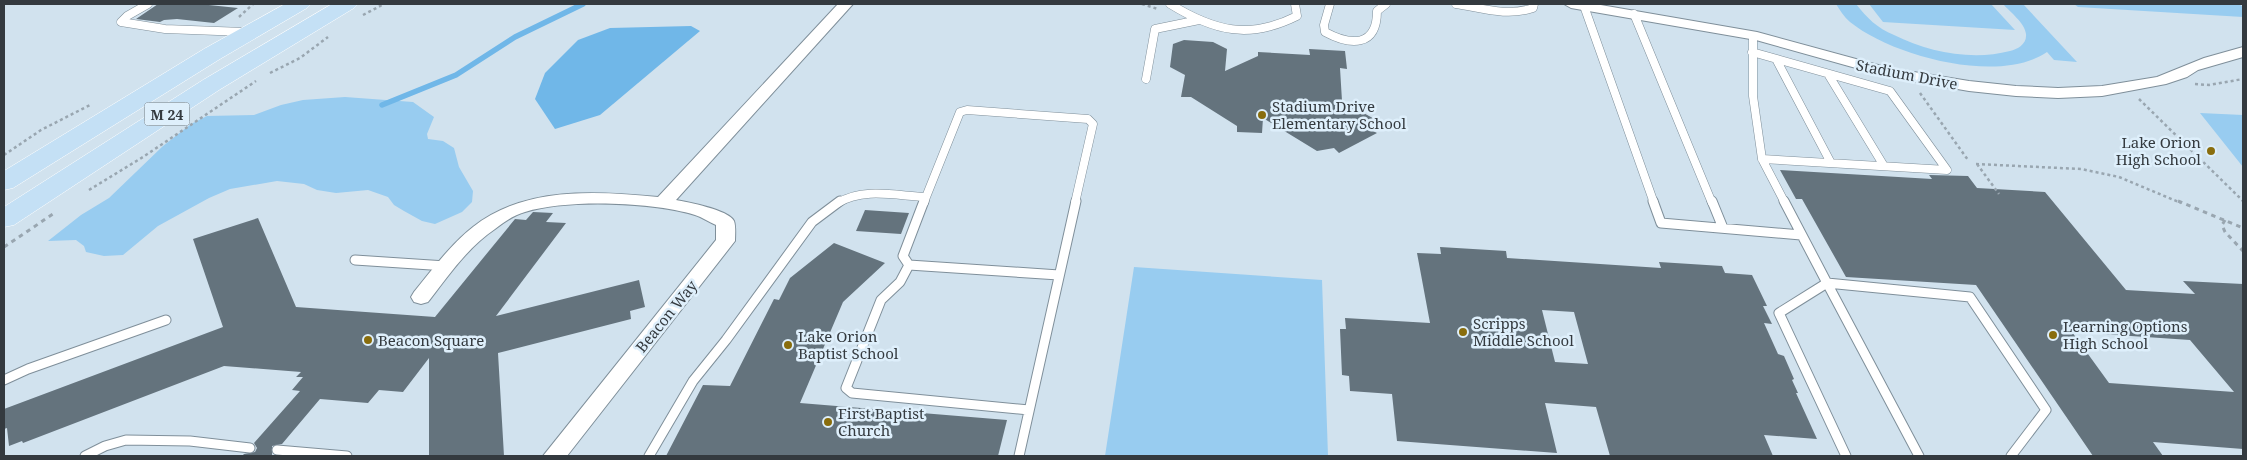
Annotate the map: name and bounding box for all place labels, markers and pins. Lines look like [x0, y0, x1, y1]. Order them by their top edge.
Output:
place label: Stadium Drive Elementary School [1272, 96, 1406, 133]
marker: Stadium Drive Elementary School [1256, 109, 1268, 121]
place label: Lake Orion High School [2116, 132, 2201, 169]
marker: Lake Orion High School [2205, 145, 2217, 157]
place label: Scripps Middle School [1473, 313, 1574, 350]
place label: Learning Options High School [2063, 316, 2188, 353]
place label: Lake Orion Baptist School [798, 326, 899, 363]
marker: Scripps Middle School [1457, 326, 1469, 338]
marker: Learning Options High School [2047, 329, 2059, 341]
place label: Beacon Square [378, 330, 484, 350]
marker: Beacon Square [362, 334, 374, 346]
marker: Lake Orion Baptist School [782, 339, 794, 351]
place label: First Baptist Church [838, 403, 924, 440]
marker: First Baptist Church [822, 416, 834, 428]

